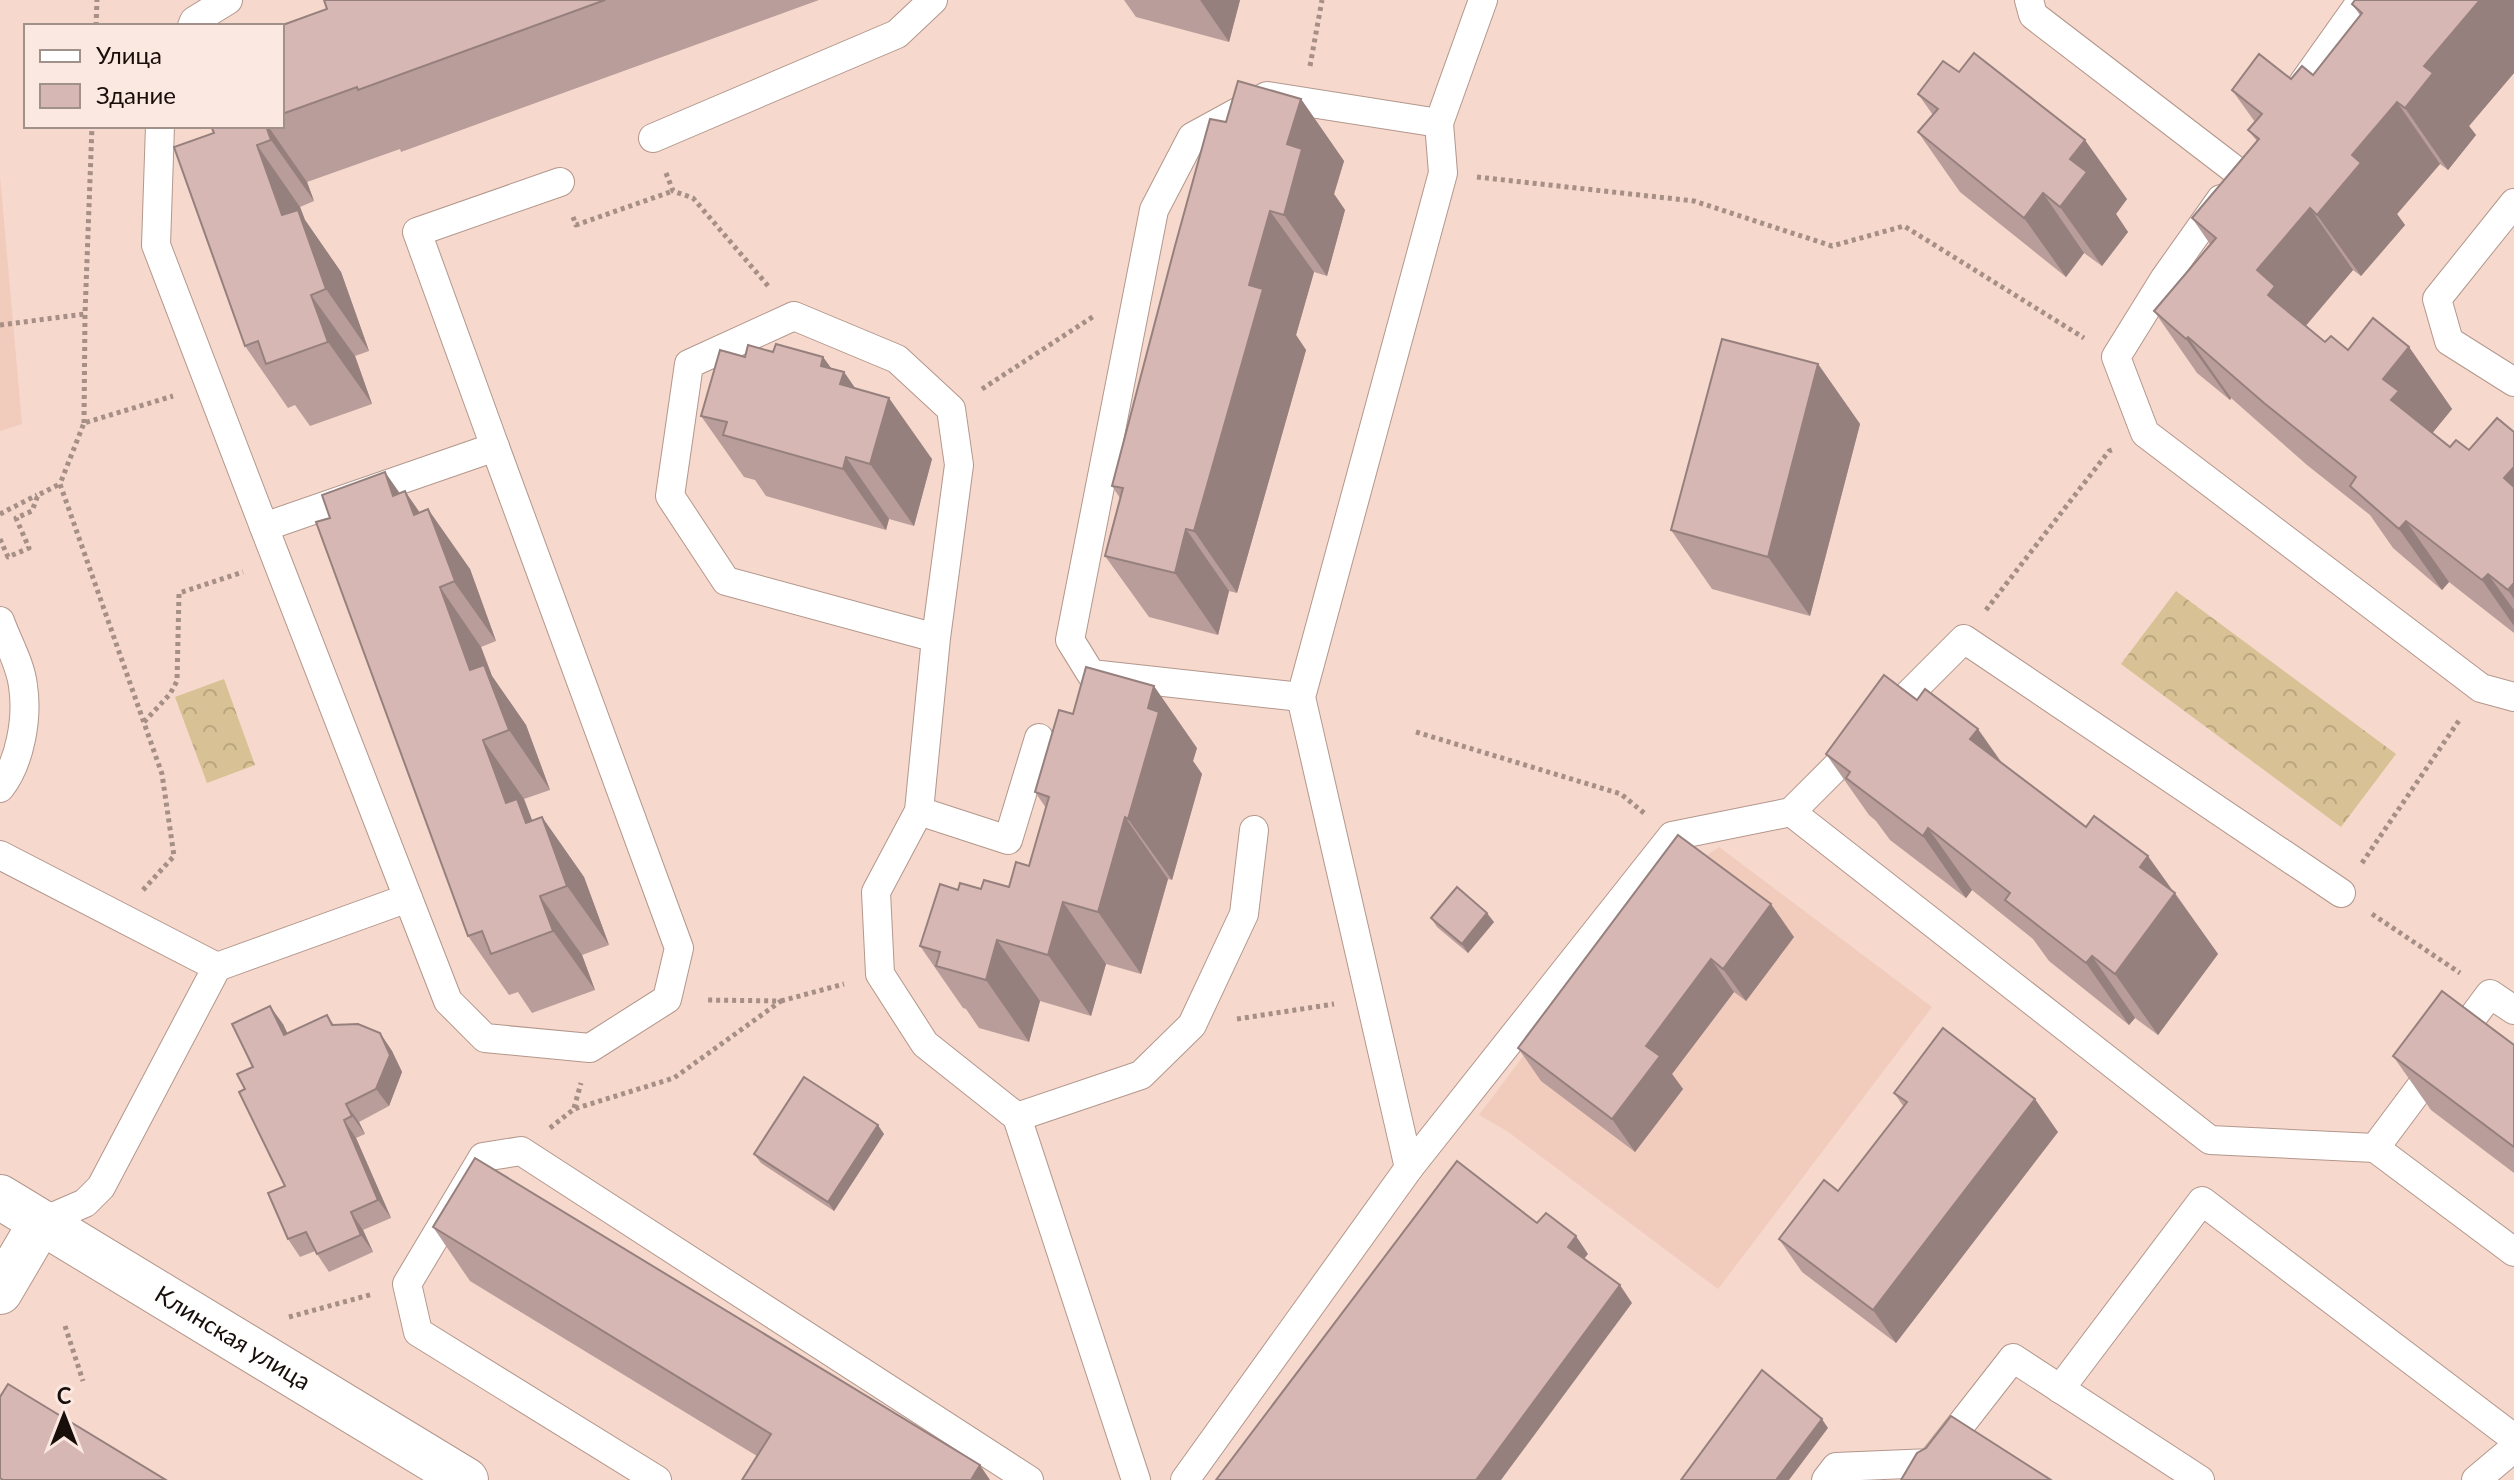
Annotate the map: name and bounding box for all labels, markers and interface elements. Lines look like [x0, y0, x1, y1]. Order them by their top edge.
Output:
legend [24, 24, 284, 128]
text: Улица [96, 40, 162, 69]
text: Здание [96, 80, 176, 109]
street label: Клинская улица [150, 1279, 316, 1395]
north arrow [24, 1376, 104, 1456]
text: С [57, 1382, 72, 1409]

